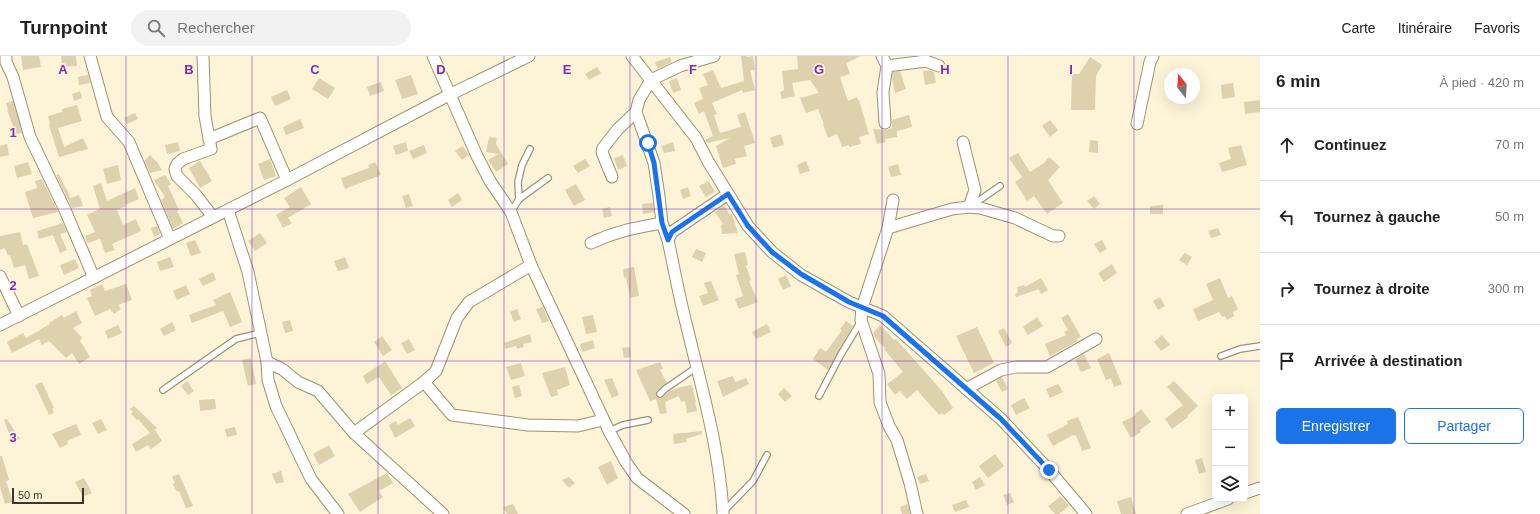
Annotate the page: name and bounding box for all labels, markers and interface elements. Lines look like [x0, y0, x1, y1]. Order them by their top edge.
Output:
search box [131, 10, 411, 46]
text: Turnpoint [20, 17, 107, 38]
icon: search [145, 17, 167, 39]
text: Rechercher [177, 19, 255, 36]
text: Carte [1341, 20, 1376, 36]
text: Itinéraire [1398, 20, 1452, 36]
text: Favoris [1474, 20, 1520, 36]
text: A [58, 62, 68, 77]
text: B [184, 62, 194, 77]
text: C [310, 62, 320, 77]
text: D [436, 62, 446, 77]
text: E [563, 62, 572, 77]
text: F [689, 62, 697, 77]
text: G [814, 62, 824, 77]
text: H [940, 62, 950, 77]
text: I [1069, 62, 1073, 77]
north arrow [1164, 68, 1200, 104]
text: 6 min [1276, 72, 1320, 91]
text: À pied · 420 m [1439, 75, 1524, 90]
text: 1 [9, 125, 17, 140]
route start [639, 134, 657, 152]
icon: ahead [1276, 134, 1298, 156]
text: Continuez [1314, 136, 1387, 153]
text: 70 m [1495, 137, 1524, 152]
icon: left [1276, 206, 1298, 228]
text: Tournez à gauche [1314, 208, 1440, 225]
text: 50 m [1495, 209, 1524, 224]
text: 2 [9, 278, 17, 293]
icon: right [1276, 278, 1298, 300]
text: Tournez à droite [1314, 280, 1430, 297]
text: 300 m [1488, 281, 1524, 296]
icon: arrive [1276, 350, 1298, 372]
text: Arrivée à destination [1314, 352, 1462, 369]
map controls [1212, 394, 1248, 502]
button: + [1212, 394, 1248, 430]
button: Enregistrer [1276, 408, 1396, 444]
button: Partager [1404, 408, 1524, 444]
text: 3 [9, 430, 17, 445]
button: − [1212, 430, 1248, 466]
route end [1040, 461, 1058, 479]
button: layers [1212, 466, 1248, 502]
scale bar [12, 486, 84, 505]
text: 50 m [18, 489, 42, 501]

